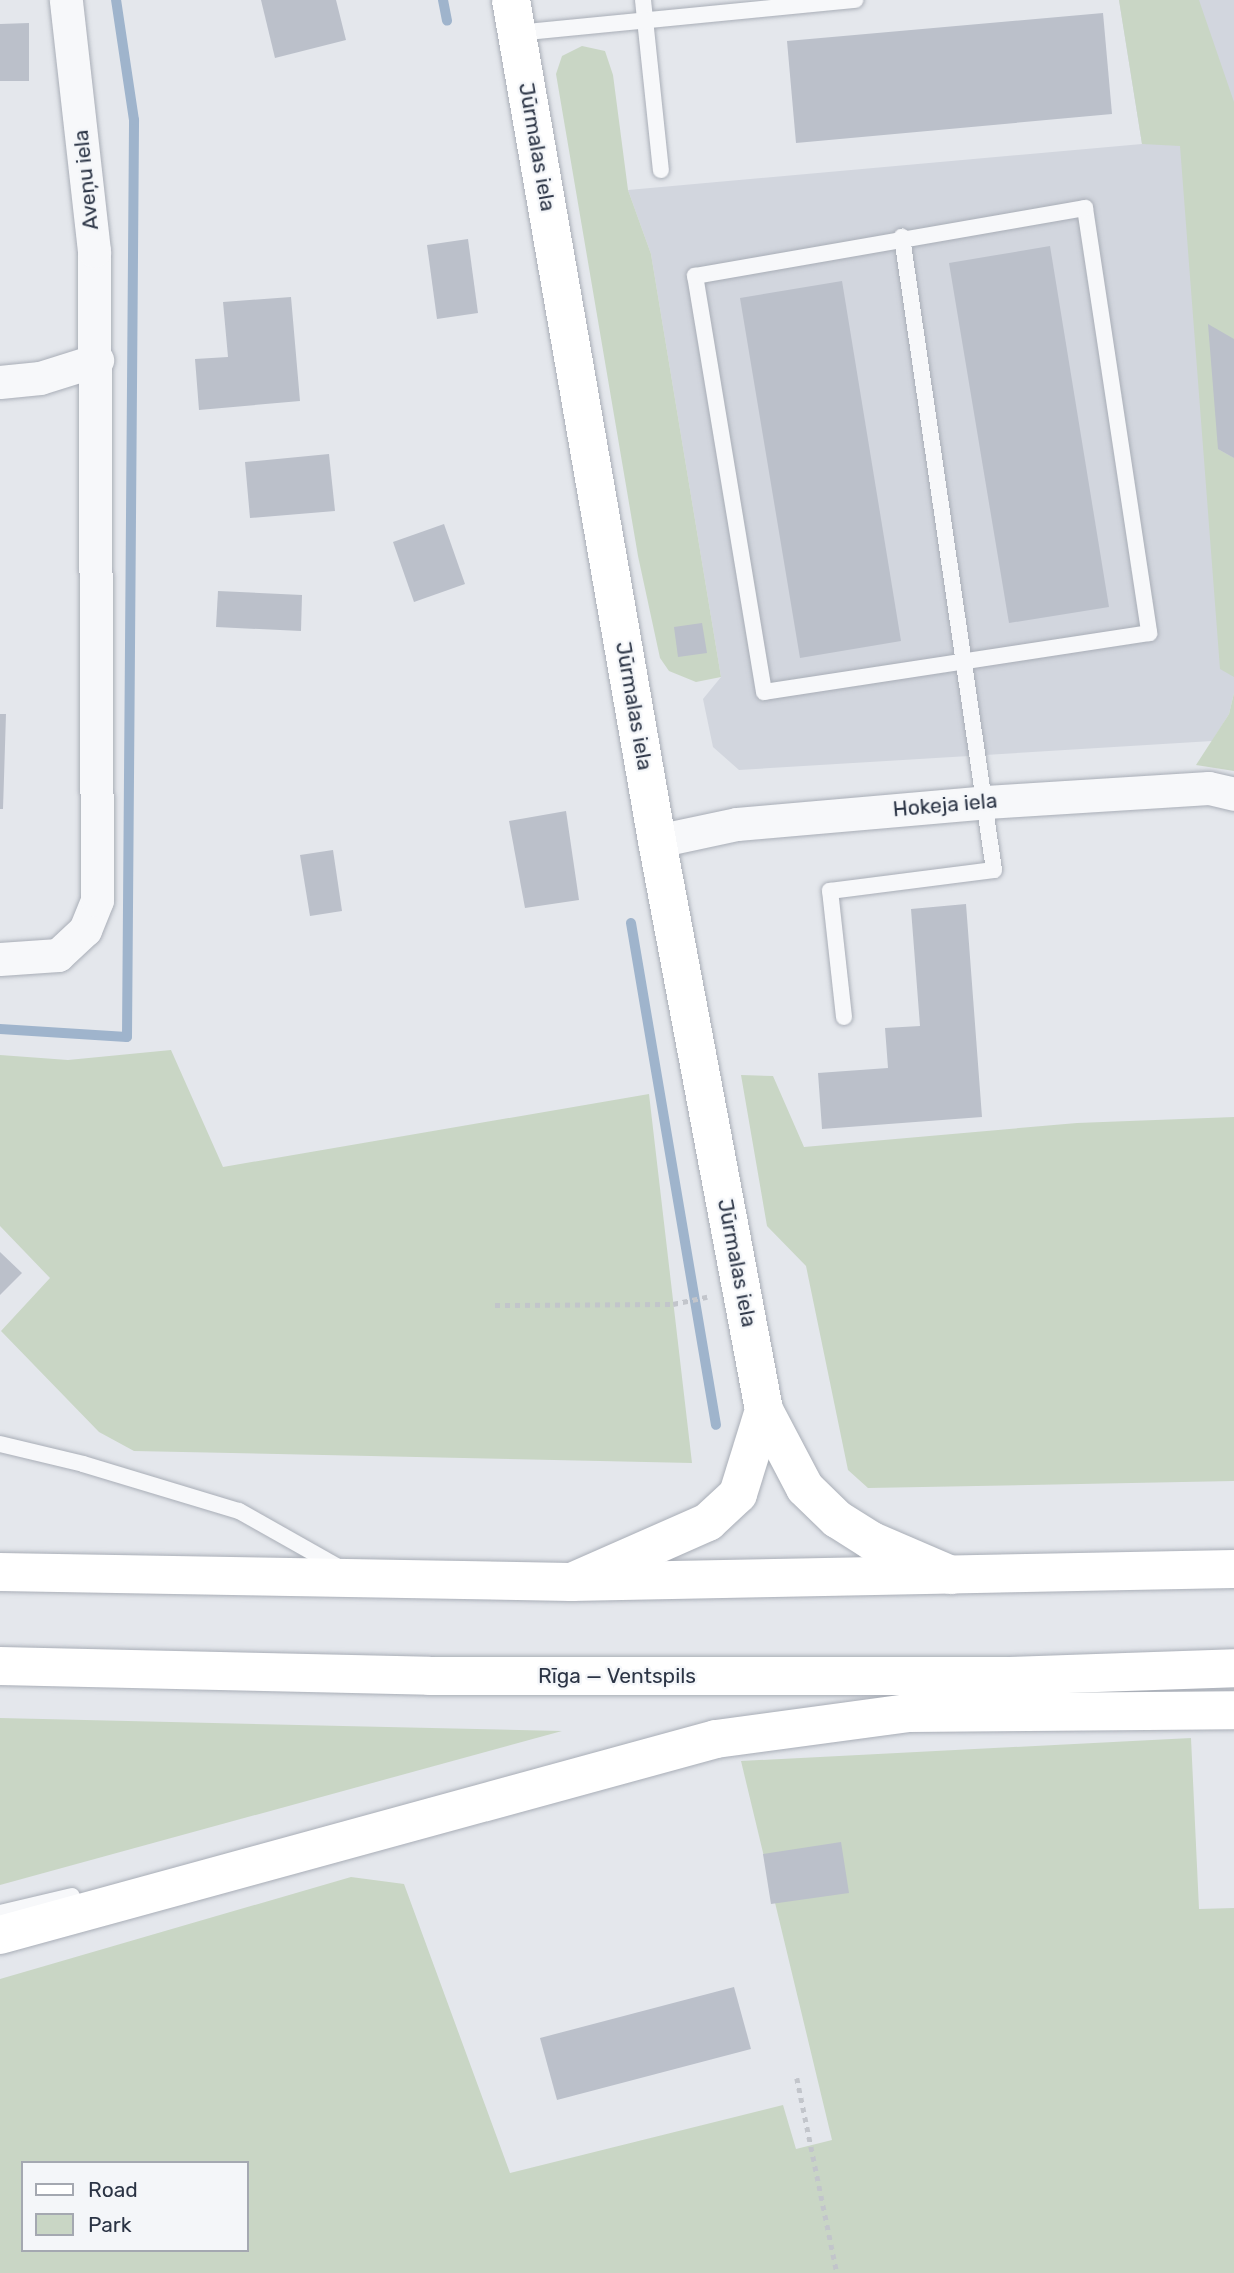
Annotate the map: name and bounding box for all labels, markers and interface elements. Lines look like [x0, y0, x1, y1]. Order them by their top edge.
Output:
street label: Jūrmalas iela [513, 81, 561, 213]
street label: Aveņu iela [68, 129, 104, 231]
street label: Jūrmalas iela [610, 640, 658, 772]
street label: Hokeja iela [892, 788, 998, 822]
street label: Jūrmalas iela [712, 1197, 762, 1329]
street label: Rīga — Ventspils [538, 1663, 696, 1689]
legend [21, 2161, 248, 2252]
text: Road [88, 2177, 138, 2202]
text: Park [88, 2212, 132, 2237]

